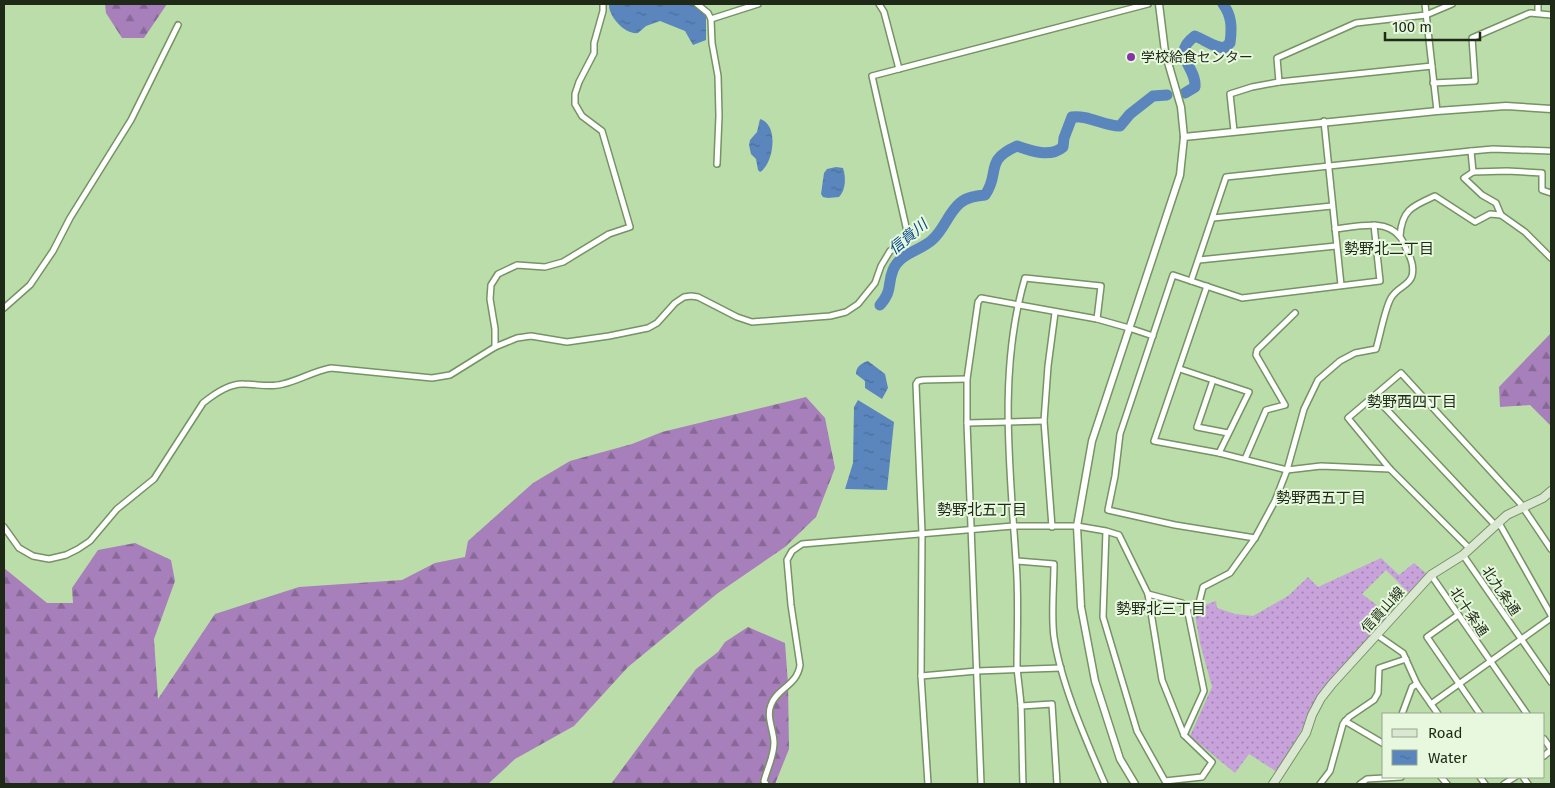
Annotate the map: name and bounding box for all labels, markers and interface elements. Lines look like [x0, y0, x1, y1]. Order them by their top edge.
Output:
scale bar [1385, 10, 1480, 42]
text: 100 m [1392, 18, 1432, 36]
place label: 学校給食センター [1141, 49, 1253, 66]
marker: 学校給食センター [1125, 51, 1137, 63]
water label: 信貴川 [885, 214, 933, 258]
district label: 勢野北二丁目 [1344, 240, 1434, 258]
district label: 勢野西四丁目 [1367, 393, 1457, 411]
district label: 勢野西五丁目 [1276, 489, 1366, 507]
district label: 勢野北五丁目 [937, 501, 1027, 519]
street label: 北九条通 [1478, 563, 1524, 619]
street label: 信貴山線 [1358, 584, 1408, 636]
street label: 北十条通 [1446, 584, 1492, 640]
district label: 勢野北三丁目 [1116, 600, 1206, 618]
legend [1382, 713, 1545, 778]
text: Road [1428, 724, 1463, 742]
text: Water [1428, 749, 1467, 767]

